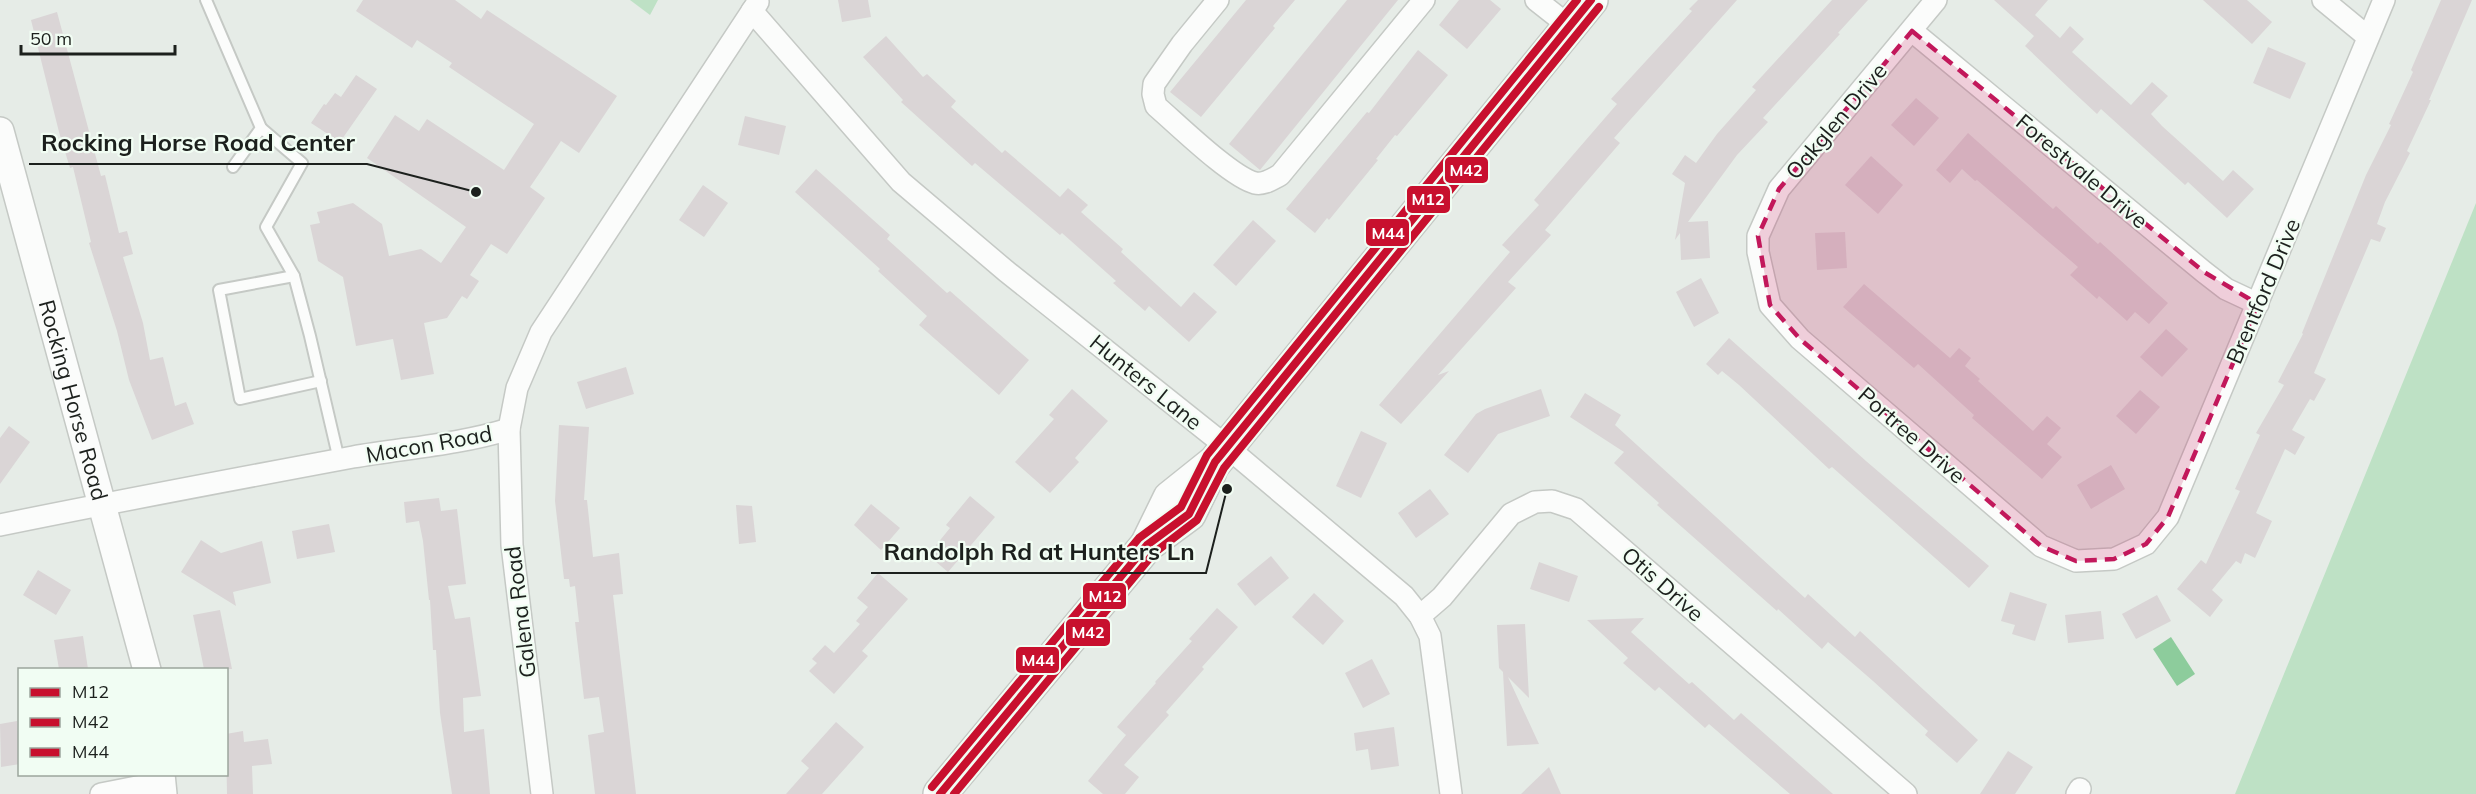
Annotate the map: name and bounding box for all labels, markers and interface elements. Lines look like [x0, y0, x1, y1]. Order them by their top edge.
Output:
scale bar [21, 18, 176, 56]
text: 50 m [30, 27, 72, 50]
street label: Oakglen Drive [1779, 57, 1893, 185]
street label: Forestvale Drive [2010, 108, 2154, 234]
callout: Rocking Horse Road Center [29, 122, 367, 164]
text: Rocking Horse Road Center [41, 127, 356, 157]
line badge: M42 [1444, 156, 1489, 184]
text: M42 [1449, 160, 1483, 180]
line badge: M12 [1406, 185, 1451, 214]
text: M12 [1411, 189, 1445, 209]
street label: Brentford Drive [2220, 214, 2306, 368]
line badge: M44 [1365, 218, 1410, 247]
text: M44 [1371, 223, 1405, 243]
street label: Rocking Horse Road [33, 297, 114, 504]
street label: Hunters Lane [1084, 328, 1208, 436]
street label: Portree Drive [1853, 381, 1971, 489]
street label: Macon Road [364, 419, 494, 469]
callout: Randolph Rd at Hunters Ln [871, 531, 1206, 573]
text: Randolph Rd at Hunters Ln [883, 536, 1195, 566]
street label: Otis Drive [1616, 541, 1710, 627]
street label: Galena Road [498, 545, 542, 679]
line badge: M12 [1082, 582, 1127, 610]
text: M12 [1088, 586, 1122, 606]
line badge: M42 [1065, 618, 1111, 647]
text: M42 [1071, 622, 1105, 642]
line badge: M44 [1015, 646, 1060, 674]
text: M44 [1021, 650, 1055, 670]
legend [18, 668, 228, 776]
text: M12 [72, 680, 109, 703]
text: M42 [72, 710, 109, 733]
text: M44 [72, 740, 109, 763]

